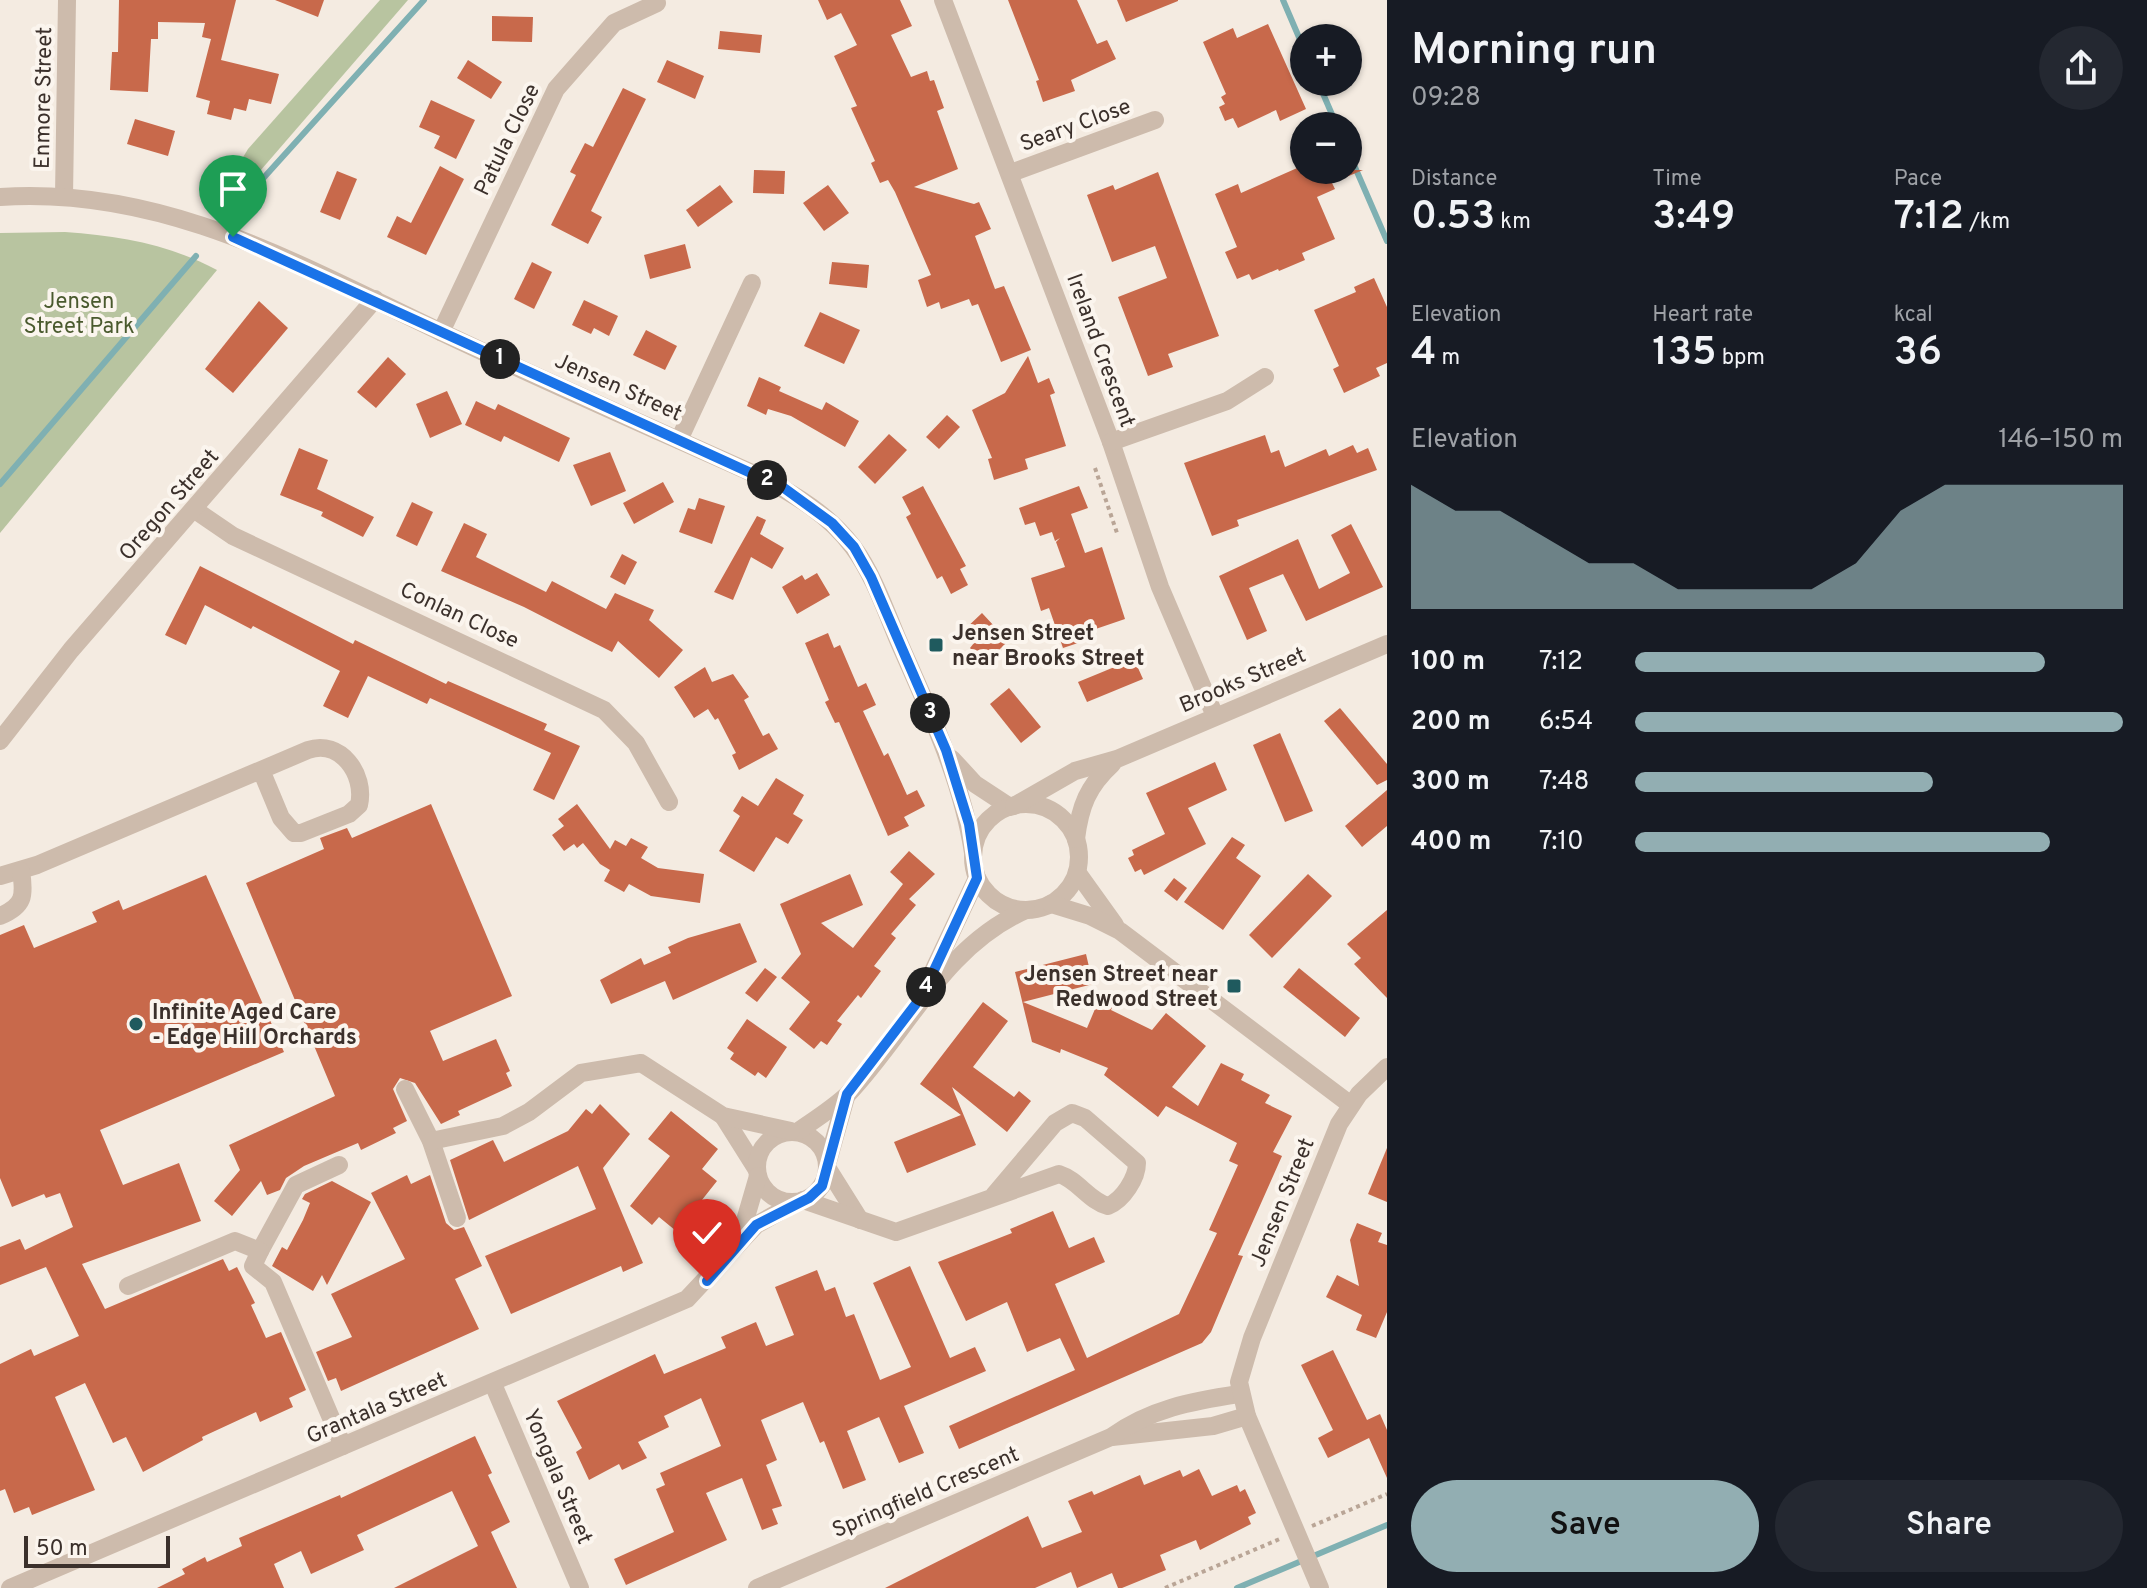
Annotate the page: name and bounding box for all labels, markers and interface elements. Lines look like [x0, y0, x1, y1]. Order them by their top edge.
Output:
map controls [1290, 24, 1362, 184]
button: + [1290, 24, 1362, 96]
text: Morning run [1411, 24, 1657, 80]
button: share [2039, 26, 2123, 110]
street label: Enmore Street [30, 27, 59, 169]
street label: Patula Close [470, 80, 547, 201]
text: 09:28 [1411, 82, 1481, 115]
street label: Seary Close [1017, 94, 1135, 159]
button: − [1290, 112, 1362, 184]
pin [199, 155, 267, 237]
text: Distance [1411, 166, 1497, 193]
text: Time [1652, 166, 1702, 193]
text: Pace [1894, 166, 1942, 193]
icon: arrive [211, 167, 255, 211]
text: 0.53 [1411, 193, 1495, 243]
text: 3:49 [1652, 193, 1735, 243]
text: 7:12 [1894, 193, 1964, 243]
text: km [1495, 209, 1531, 236]
text: /km [1964, 209, 2010, 236]
street label: Ireland Crescent [1059, 270, 1140, 431]
park label: Jensen Street Park [23, 289, 135, 341]
text: Elevation [1411, 302, 1501, 329]
text: Heart rate [1652, 302, 1753, 329]
text: kcal [1894, 302, 1933, 329]
text: 4 [1411, 329, 1436, 379]
text: 135 [1652, 329, 1717, 379]
text: 36 [1894, 329, 1942, 379]
pin: 1 [480, 339, 520, 379]
text: 1 [496, 345, 504, 372]
text: m [1436, 345, 1460, 372]
text: bpm [1717, 345, 1765, 372]
street label: Jensen Street [550, 348, 686, 428]
text: Elevation [1411, 424, 1518, 457]
text: 146–150 m [1998, 424, 2123, 457]
street label: Oregon Street [114, 444, 226, 567]
pin: 2 [747, 460, 787, 500]
text: 2 [760, 466, 774, 493]
street label: Conlan Close [395, 577, 523, 656]
place label: Jensen Street near Brooks Street [952, 621, 1144, 673]
marker: Jensen Street near Brooks Street [927, 636, 945, 654]
street label: Brooks Street [1176, 643, 1310, 720]
text: 100 m [1411, 646, 1485, 679]
text: 7:12 [1539, 646, 1583, 679]
pin: 3 [910, 693, 950, 733]
text: 3 [923, 699, 937, 726]
text: 200 m [1411, 706, 1490, 739]
text: 6:54 [1539, 706, 1593, 739]
text: 300 m [1411, 766, 1490, 799]
text: 7:48 [1539, 766, 1589, 799]
text: 400 m [1411, 826, 1491, 859]
text: 7:10 [1539, 826, 1584, 859]
place label: Jensen Street near Redwood Street [1024, 962, 1218, 1014]
pin: 4 [906, 967, 946, 1007]
text: 4 [919, 973, 933, 1000]
marker: Jensen Street near Redwood Street [1225, 977, 1243, 995]
place label: Infinite Aged Care - Edge Hill Orchards [152, 1000, 357, 1052]
marker: Infinite Aged Care - Edge Hill Orchards [127, 1015, 145, 1033]
street label: Jensen Street [1245, 1134, 1321, 1271]
pin [673, 1199, 741, 1281]
icon: check [685, 1211, 729, 1255]
street label: Grantala Street [303, 1368, 451, 1451]
street label: Yongala Street [516, 1405, 597, 1549]
street label: Springfield Crescent [829, 1442, 1023, 1545]
button: Save [1411, 1480, 1759, 1572]
button: Share [1775, 1480, 2123, 1572]
scale bar [24, 1532, 170, 1568]
text: 50 m [36, 1536, 88, 1563]

